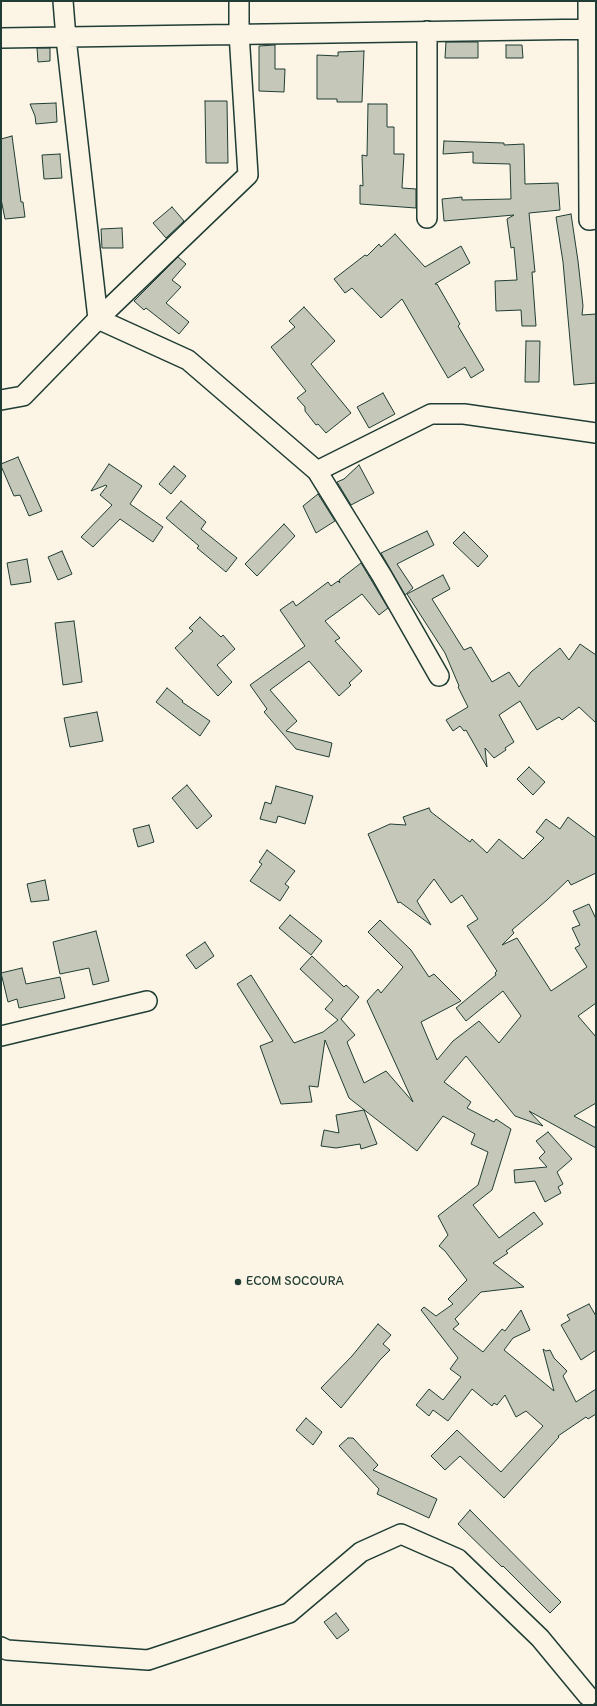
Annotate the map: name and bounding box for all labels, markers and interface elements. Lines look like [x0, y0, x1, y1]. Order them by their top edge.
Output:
place label: ECOM SOCOURA [246, 1274, 344, 1290]
marker: ECOM SOCOURA [233, 1277, 243, 1287]

